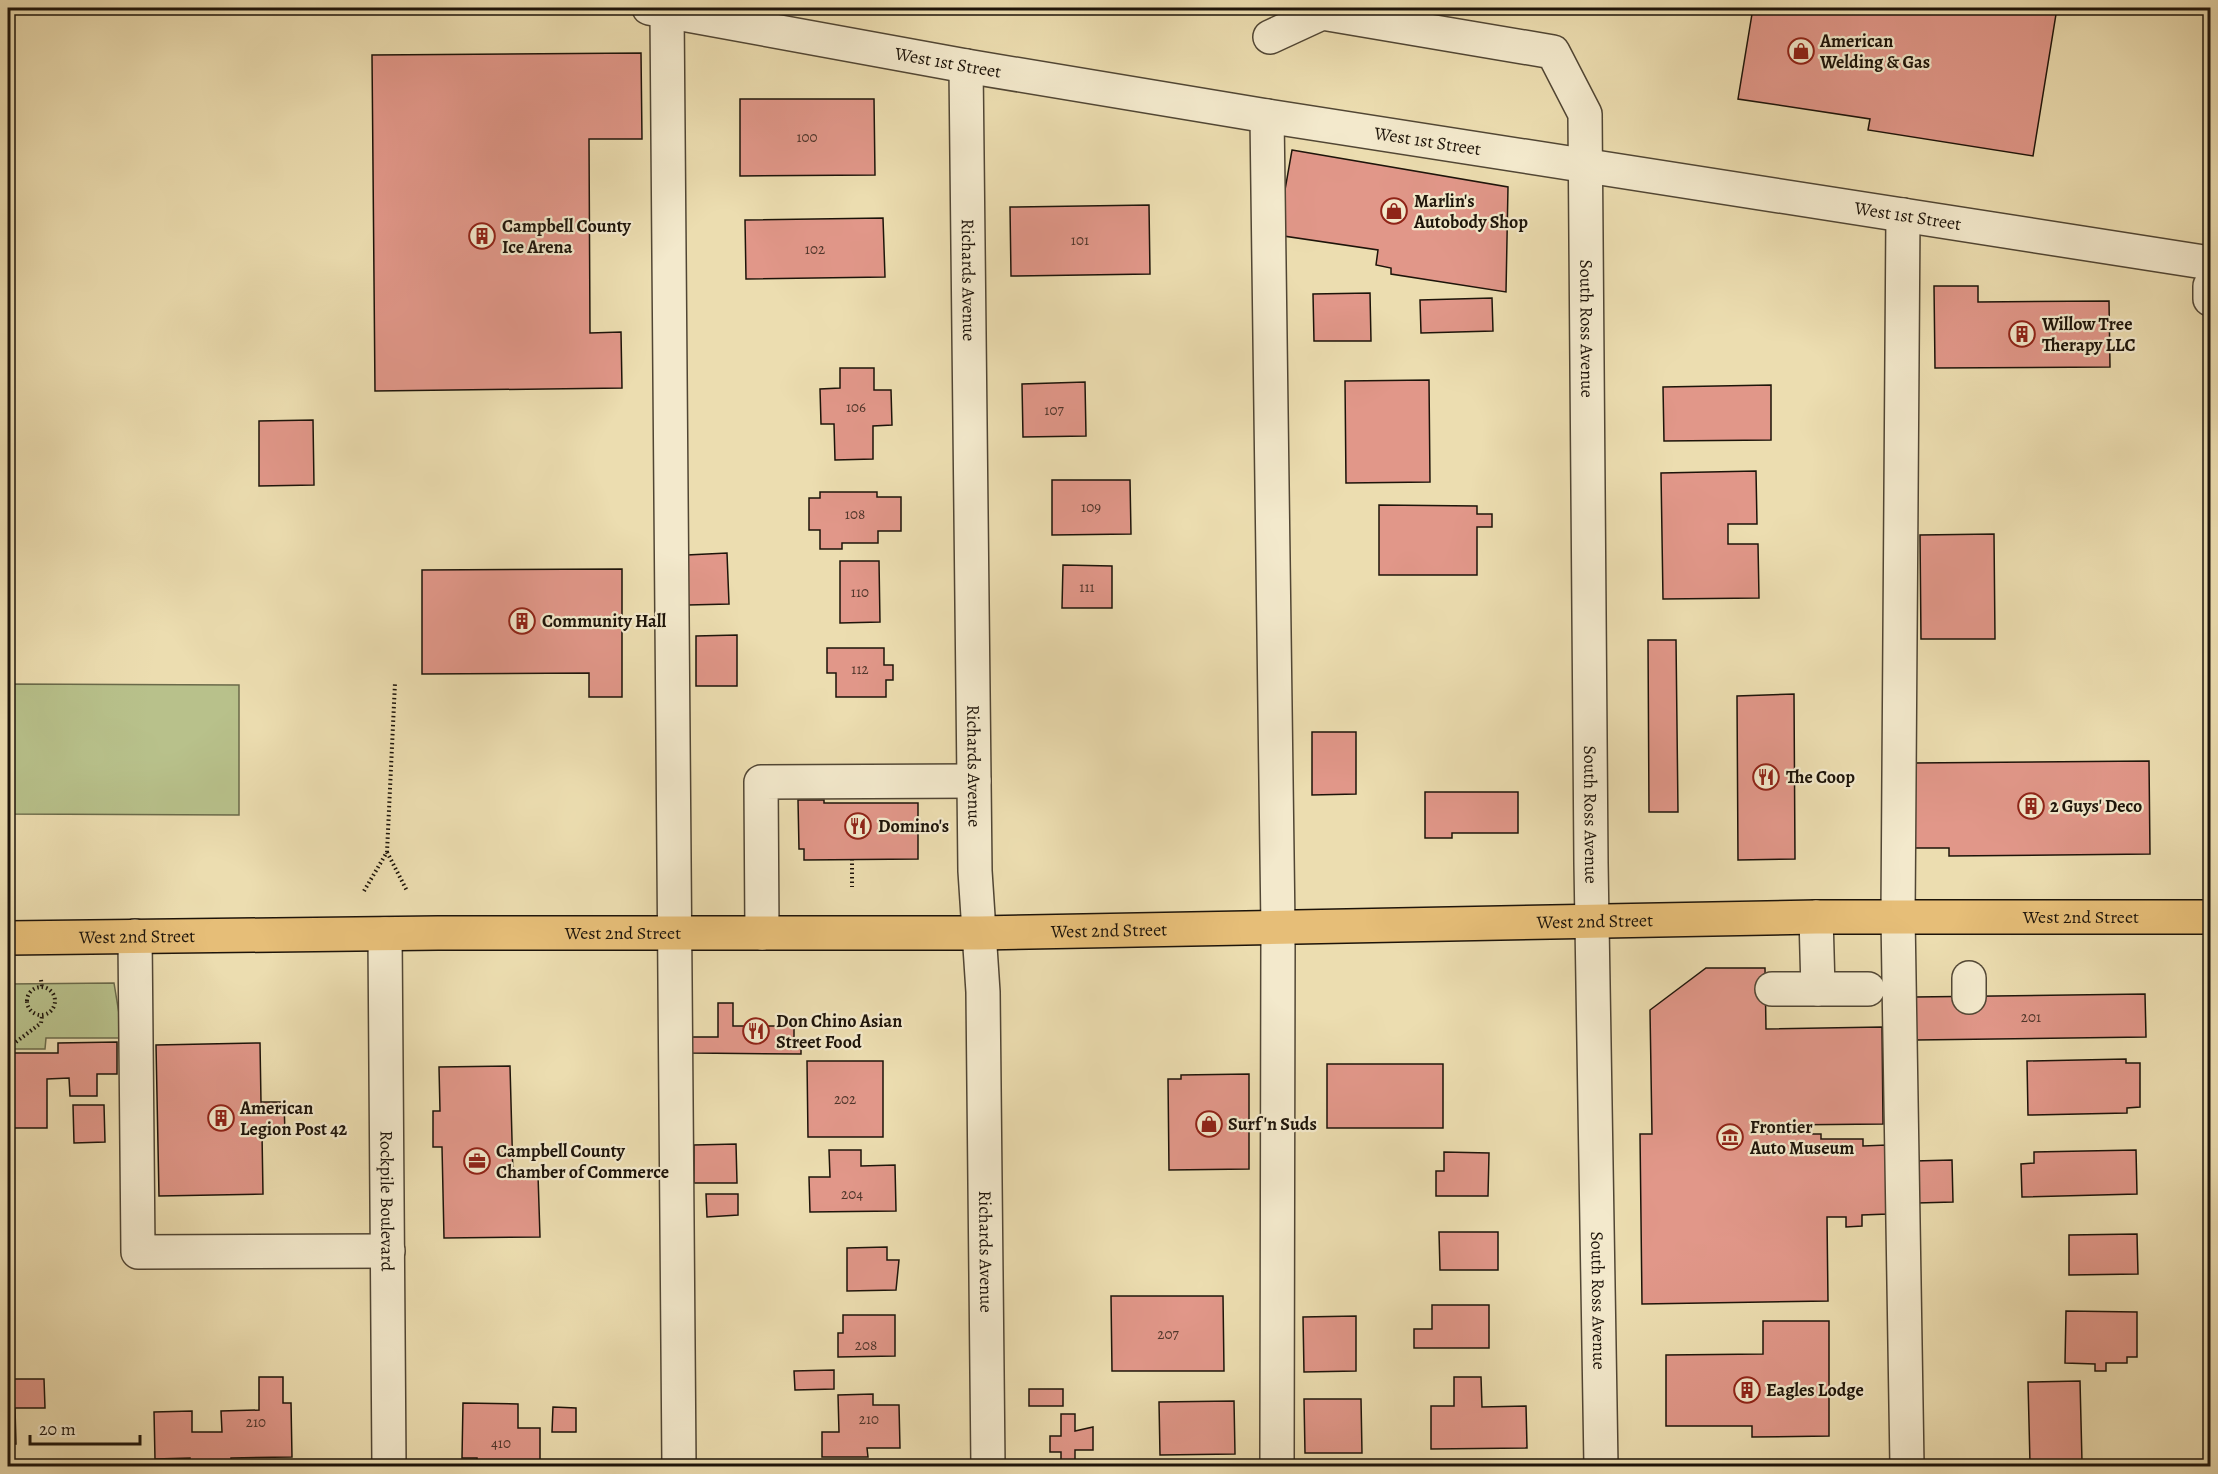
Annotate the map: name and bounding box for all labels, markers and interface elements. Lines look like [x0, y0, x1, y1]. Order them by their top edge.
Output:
place label: American Welding & Gas [1819, 29, 1930, 74]
shop icon: American Welding & Gas [1786, 36, 1816, 66]
street label: West 1st Street [892, 41, 1003, 84]
street label: West 1st Street [1372, 121, 1483, 161]
house number: 100 [796, 127, 818, 147]
place label: Marlin's Autobody Shop [1413, 189, 1528, 234]
shop icon: Marlin's Autobody Shop [1379, 196, 1409, 226]
street label: West 1st Street [1852, 196, 1963, 236]
place label: Campbell County Ice Arena [502, 214, 632, 259]
street label: Richards Avenue [956, 219, 981, 341]
building icon: Campbell County Ice Arena [467, 221, 497, 251]
house number: 101 [1071, 230, 1089, 250]
house number: 102 [805, 239, 825, 259]
street label: South Ross Avenue [1574, 259, 1599, 398]
place label: Willow Tree Therapy LLC [2041, 312, 2136, 357]
building icon: Willow Tree Therapy LLC [2007, 319, 2037, 349]
house number: 106 [846, 397, 866, 417]
house number: 107 [1044, 400, 1064, 420]
house number: 109 [1081, 497, 1101, 517]
house number: 108 [845, 504, 865, 524]
house number: 111 [1079, 577, 1095, 597]
house number: 110 [851, 582, 869, 602]
building icon: Community Hall [507, 606, 537, 636]
place label: Community Hall [542, 609, 667, 633]
house number: 112 [851, 659, 869, 679]
street label: Richards Avenue [961, 705, 987, 827]
street label: South Ross Avenue [1578, 745, 1603, 884]
restaurant icon: The Coop [1751, 762, 1781, 792]
place label: The Coop [1786, 765, 1855, 789]
building icon: 2 Guys' Deco [2016, 791, 2046, 821]
place label: 2 Guys' Deco [2050, 794, 2142, 818]
restaurant icon: Domino's [843, 811, 873, 841]
place label: Domino's [878, 814, 949, 838]
street label: West 2nd Street [2022, 905, 2139, 929]
street label: West 2nd Street [1535, 908, 1653, 934]
street label: West 2nd Street [1050, 917, 1167, 944]
street label: West 2nd Street [564, 921, 681, 945]
street label: West 2nd Street [78, 924, 195, 949]
house number: 201 [2021, 1007, 2041, 1027]
place label: Don Chino Asian Street Food [776, 1009, 902, 1054]
restaurant icon: Don Chino Asian Street Food [741, 1016, 771, 1046]
house number: 202 [834, 1089, 856, 1109]
place label: American Legion Post 42 [239, 1096, 348, 1141]
building icon: American Legion Post 42 [206, 1103, 236, 1133]
shop icon: Surf 'n Suds [1194, 1109, 1224, 1139]
place label: Surf 'n Suds [1228, 1112, 1317, 1136]
place label: Frontier Auto Museum [1749, 1115, 1854, 1160]
museum icon: Frontier Auto Museum [1715, 1122, 1745, 1152]
street label: Rockpile Boulevard [374, 1130, 400, 1272]
place label: Campbell County Chamber of Commerce [496, 1139, 669, 1184]
office icon: Campbell County Chamber of Commerce [462, 1146, 492, 1176]
house number: 204 [841, 1184, 863, 1204]
street label: Richards Avenue [973, 1190, 998, 1313]
street label: South Ross Avenue [1585, 1231, 1611, 1370]
house number: 207 [1157, 1324, 1179, 1344]
house number: 208 [855, 1335, 877, 1355]
building icon: Eagles Lodge [1732, 1375, 1762, 1405]
place label: Eagles Lodge [1766, 1378, 1864, 1402]
scale bar [30, 1408, 140, 1446]
house number: 210 [859, 1409, 879, 1429]
house number: 210 [246, 1412, 266, 1432]
text: 20 m [39, 1417, 76, 1441]
house number: 410 [491, 1433, 511, 1453]

